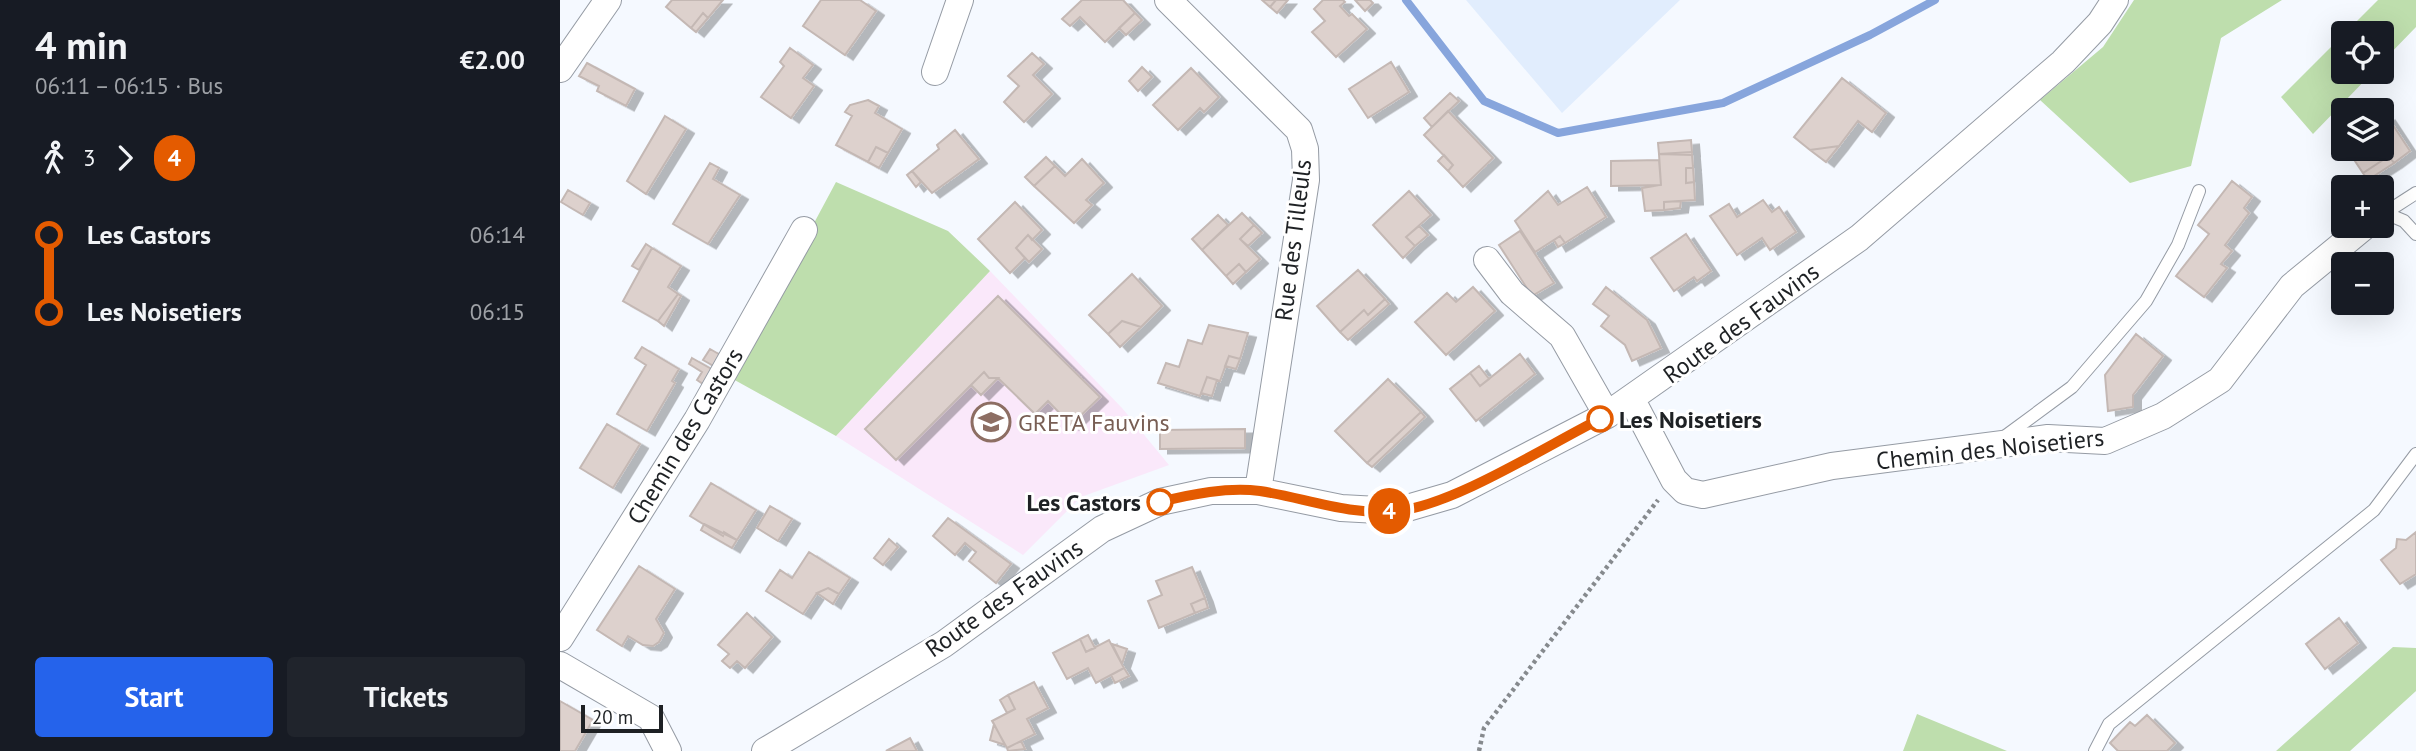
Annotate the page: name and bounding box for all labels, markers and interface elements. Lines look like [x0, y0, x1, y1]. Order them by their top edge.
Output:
text: 4 min [35, 20, 128, 69]
map controls [2331, 21, 2394, 315]
button: locate [2331, 21, 2394, 84]
text: €2.00 [460, 43, 525, 76]
text: 06:11 – 06:15 · Bus [35, 71, 223, 100]
button: layers [2331, 98, 2394, 161]
icon: walk [35, 139, 73, 177]
icon: forward [106, 139, 144, 177]
text: 4 [168, 142, 181, 173]
text: 3 [83, 143, 96, 172]
street label: Rue des Tilleuls [1268, 157, 1318, 323]
button: + [2331, 175, 2394, 238]
text: Les Castors [87, 218, 211, 251]
text: 06:14 [470, 220, 525, 249]
button: − [2331, 252, 2394, 315]
street label: Route des Fauvins [1657, 256, 1825, 390]
text: Les Noisetiers [87, 295, 242, 328]
text: 06:15 [470, 297, 525, 326]
street label: Chemin des Castors [620, 342, 750, 530]
school or university icon: GRETA Fauvins [970, 401, 1012, 443]
place label: Les Noisetiers [1619, 404, 1762, 435]
marker: Les Noisetiers [1587, 406, 1613, 432]
place label: GRETA Fauvins [1018, 407, 1170, 438]
street label: Chemin des Noisetiers [1875, 422, 2105, 476]
place label: Les Castors [1027, 487, 1141, 518]
line badge: 4 [1366, 488, 1412, 534]
marker: Les Castors [1147, 489, 1173, 515]
text: 4 [1382, 495, 1396, 526]
street label: Route des Fauvins [919, 532, 1089, 664]
button: Start [35, 657, 273, 737]
button: Tickets [287, 657, 525, 737]
scale bar [581, 702, 663, 734]
text: 20 m [592, 705, 633, 729]

